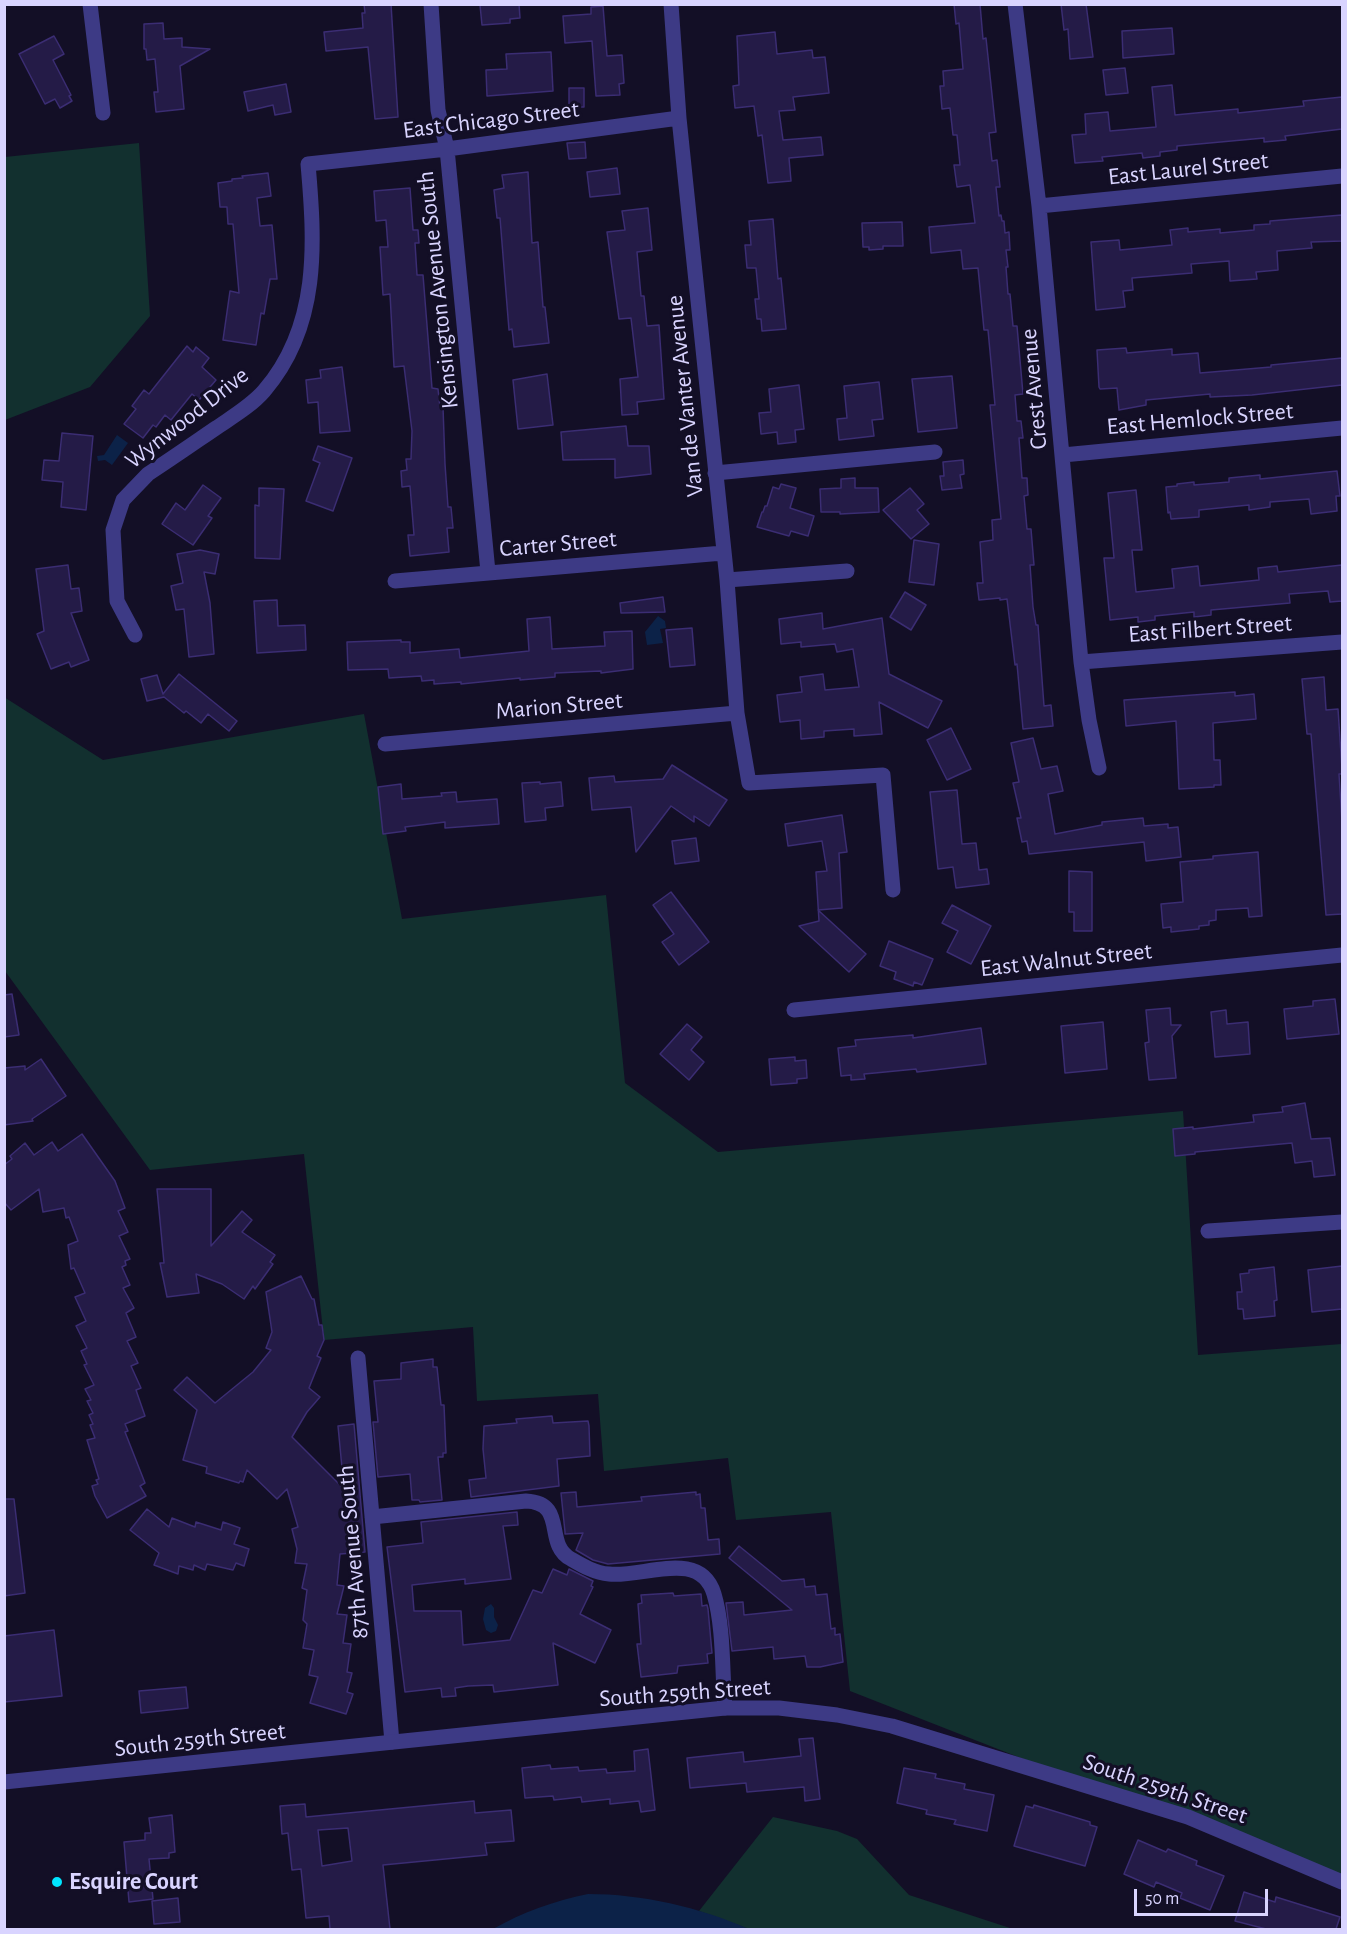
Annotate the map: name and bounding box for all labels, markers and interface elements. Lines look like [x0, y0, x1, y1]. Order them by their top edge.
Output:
street label: East Chicago Street [401, 95, 581, 145]
street label: East Laurel Street [1106, 146, 1270, 192]
street label: Kensington Avenue South [411, 170, 465, 410]
street label: Van de Vanter Avenue [660, 294, 710, 498]
street label: Crest Avenue [1014, 327, 1054, 451]
street label: Wynwood Drive [120, 361, 254, 475]
street label: East Hemlock Street [1105, 396, 1295, 442]
street label: Carter Street [498, 525, 618, 563]
street label: East Filbert Street [1127, 609, 1293, 649]
street label: Marion Street [494, 686, 624, 726]
street label: East Walnut Street [979, 937, 1153, 983]
street label: 87th Avenue South [331, 1464, 375, 1640]
street label: South 259th Street [598, 1673, 772, 1713]
street label: South 259th Street [113, 1717, 287, 1763]
street label: South 259th Street [1079, 1747, 1251, 1831]
place label: Esquire Court [69, 1868, 198, 1896]
marker: Esquire Court [50, 1875, 64, 1889]
scale bar [1137, 1877, 1270, 1915]
text: 50 m [1145, 1890, 1179, 1908]

